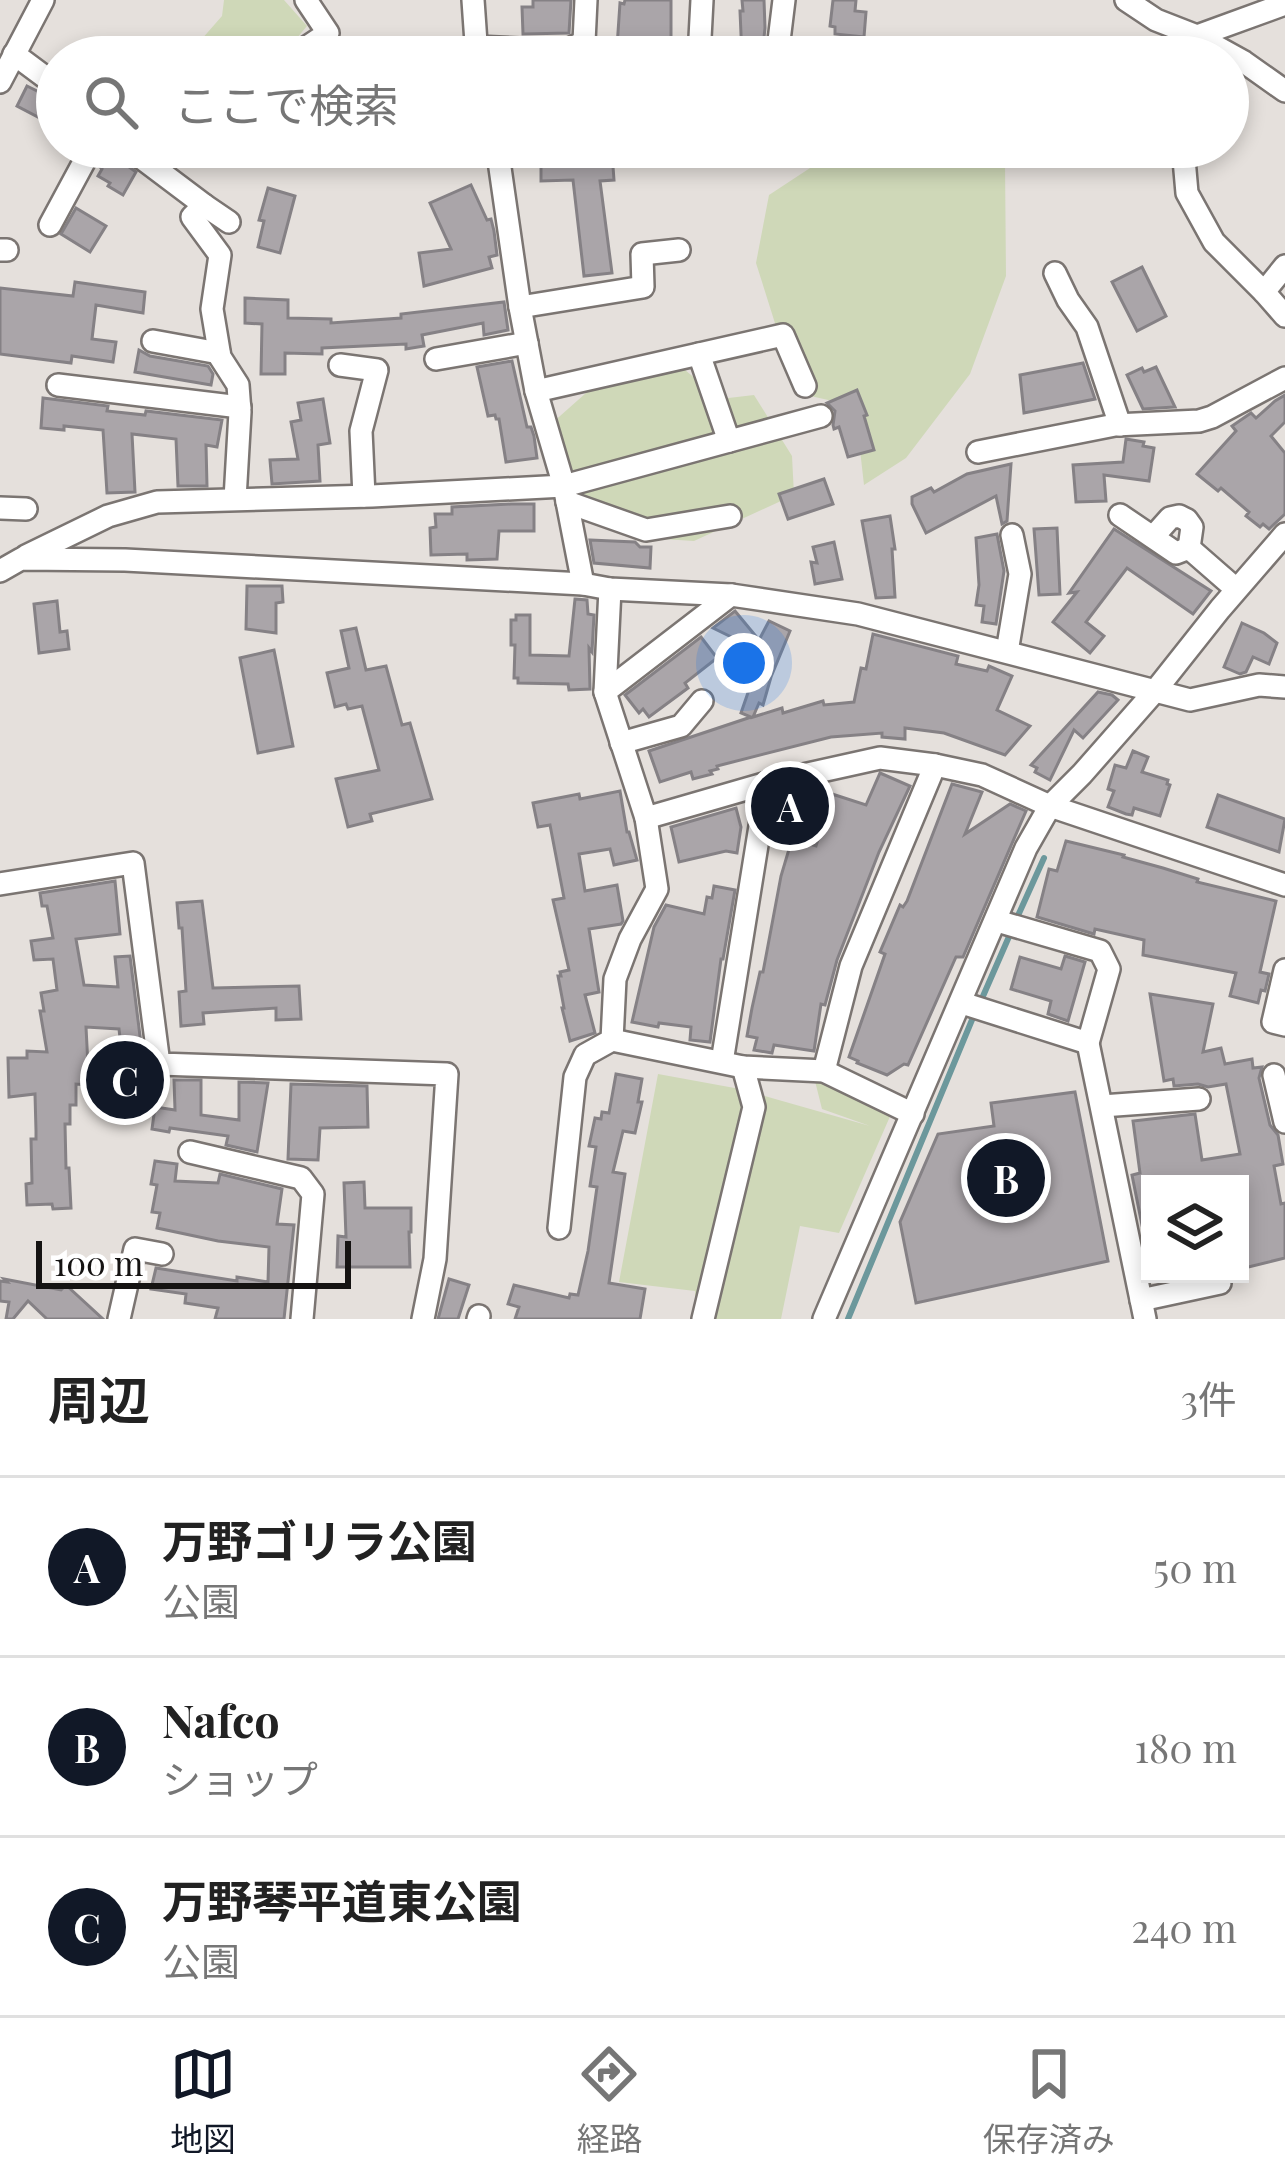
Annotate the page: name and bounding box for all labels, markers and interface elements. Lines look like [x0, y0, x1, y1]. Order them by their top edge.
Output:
search box [36, 36, 1249, 168]
icon: search [78, 69, 144, 135]
text: ここで検索 [174, 73, 399, 133]
your location [714, 633, 774, 693]
pin: A [751, 761, 829, 851]
pin: C [86, 1035, 164, 1125]
pin: B [967, 1133, 1045, 1223]
map controls [1141, 1175, 1249, 1283]
button: layers [1141, 1175, 1249, 1283]
scale bar [36, 1235, 351, 1288]
text: 100 m [54, 1240, 143, 1284]
text: 周辺 [48, 1364, 150, 1432]
text: 3件 [1180, 1372, 1237, 1424]
text: 万野ゴリラ公園 [162, 1509, 477, 1569]
text: A [74, 1541, 100, 1593]
text: 50 m [1153, 1541, 1237, 1593]
text: 公園 [162, 1574, 240, 1626]
text: Nafco [162, 1689, 280, 1749]
text: B [74, 1721, 100, 1773]
text: 180 m [1135, 1721, 1237, 1773]
text: ショップ [162, 1752, 318, 1804]
text: 万野琴平道東公園 [162, 1869, 522, 1929]
text: C [73, 1901, 101, 1953]
text: 240 m [1131, 1901, 1237, 1953]
text: 公園 [162, 1934, 240, 1986]
tab: 地図 [170, 2041, 236, 2161]
tab: 経路 [576, 2041, 642, 2161]
tab: 保存済み [983, 2041, 1115, 2161]

